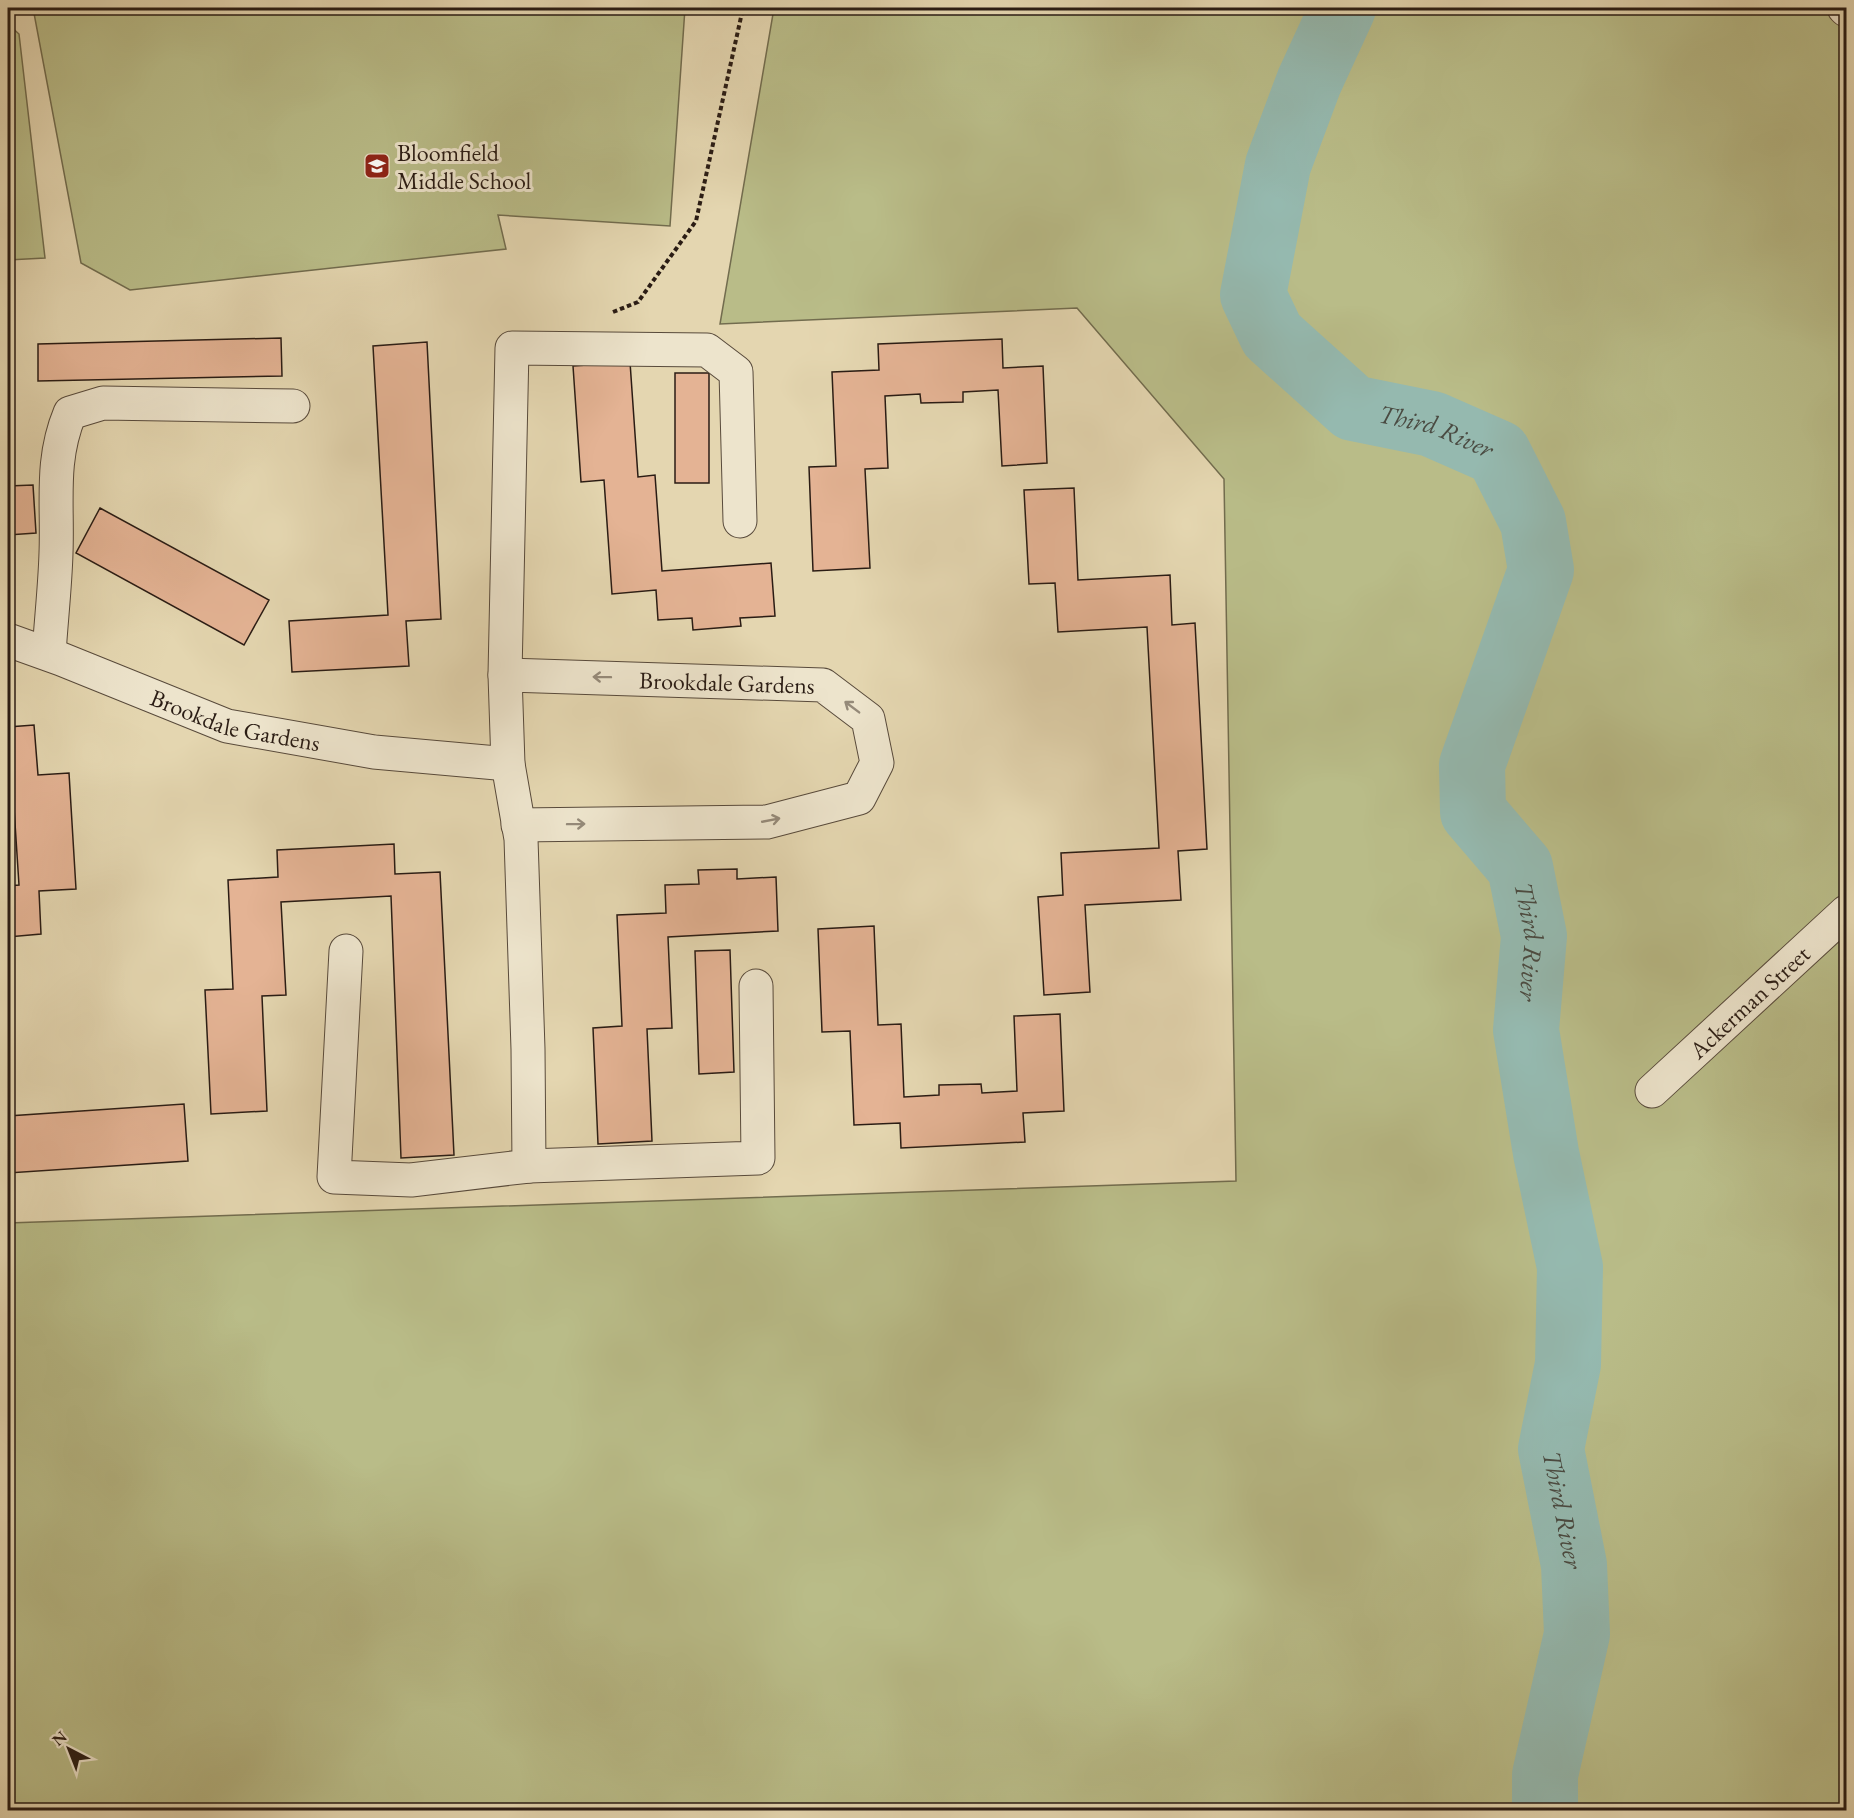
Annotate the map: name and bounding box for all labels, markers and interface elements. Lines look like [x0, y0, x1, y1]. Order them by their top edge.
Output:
place label: Bloomfield Middle School [397, 137, 531, 196]
school or university icon: Bloomfield Middle School [362, 151, 392, 181]
water label: Third River [1376, 397, 1500, 466]
street label: Brookdale Gardens [639, 664, 815, 700]
one-way arrow [592, 672, 612, 683]
street label: Brookdale Gardens [146, 681, 323, 758]
one-way arrow [844, 700, 860, 713]
one-way arrow [761, 814, 780, 825]
one-way arrow [566, 818, 586, 830]
water label: Third River [1506, 879, 1552, 1003]
street label: Ackerman Street [1681, 938, 1816, 1066]
water label: Third River [1535, 1448, 1592, 1573]
north arrow [39, 1719, 99, 1779]
text: N [47, 1726, 71, 1750]

